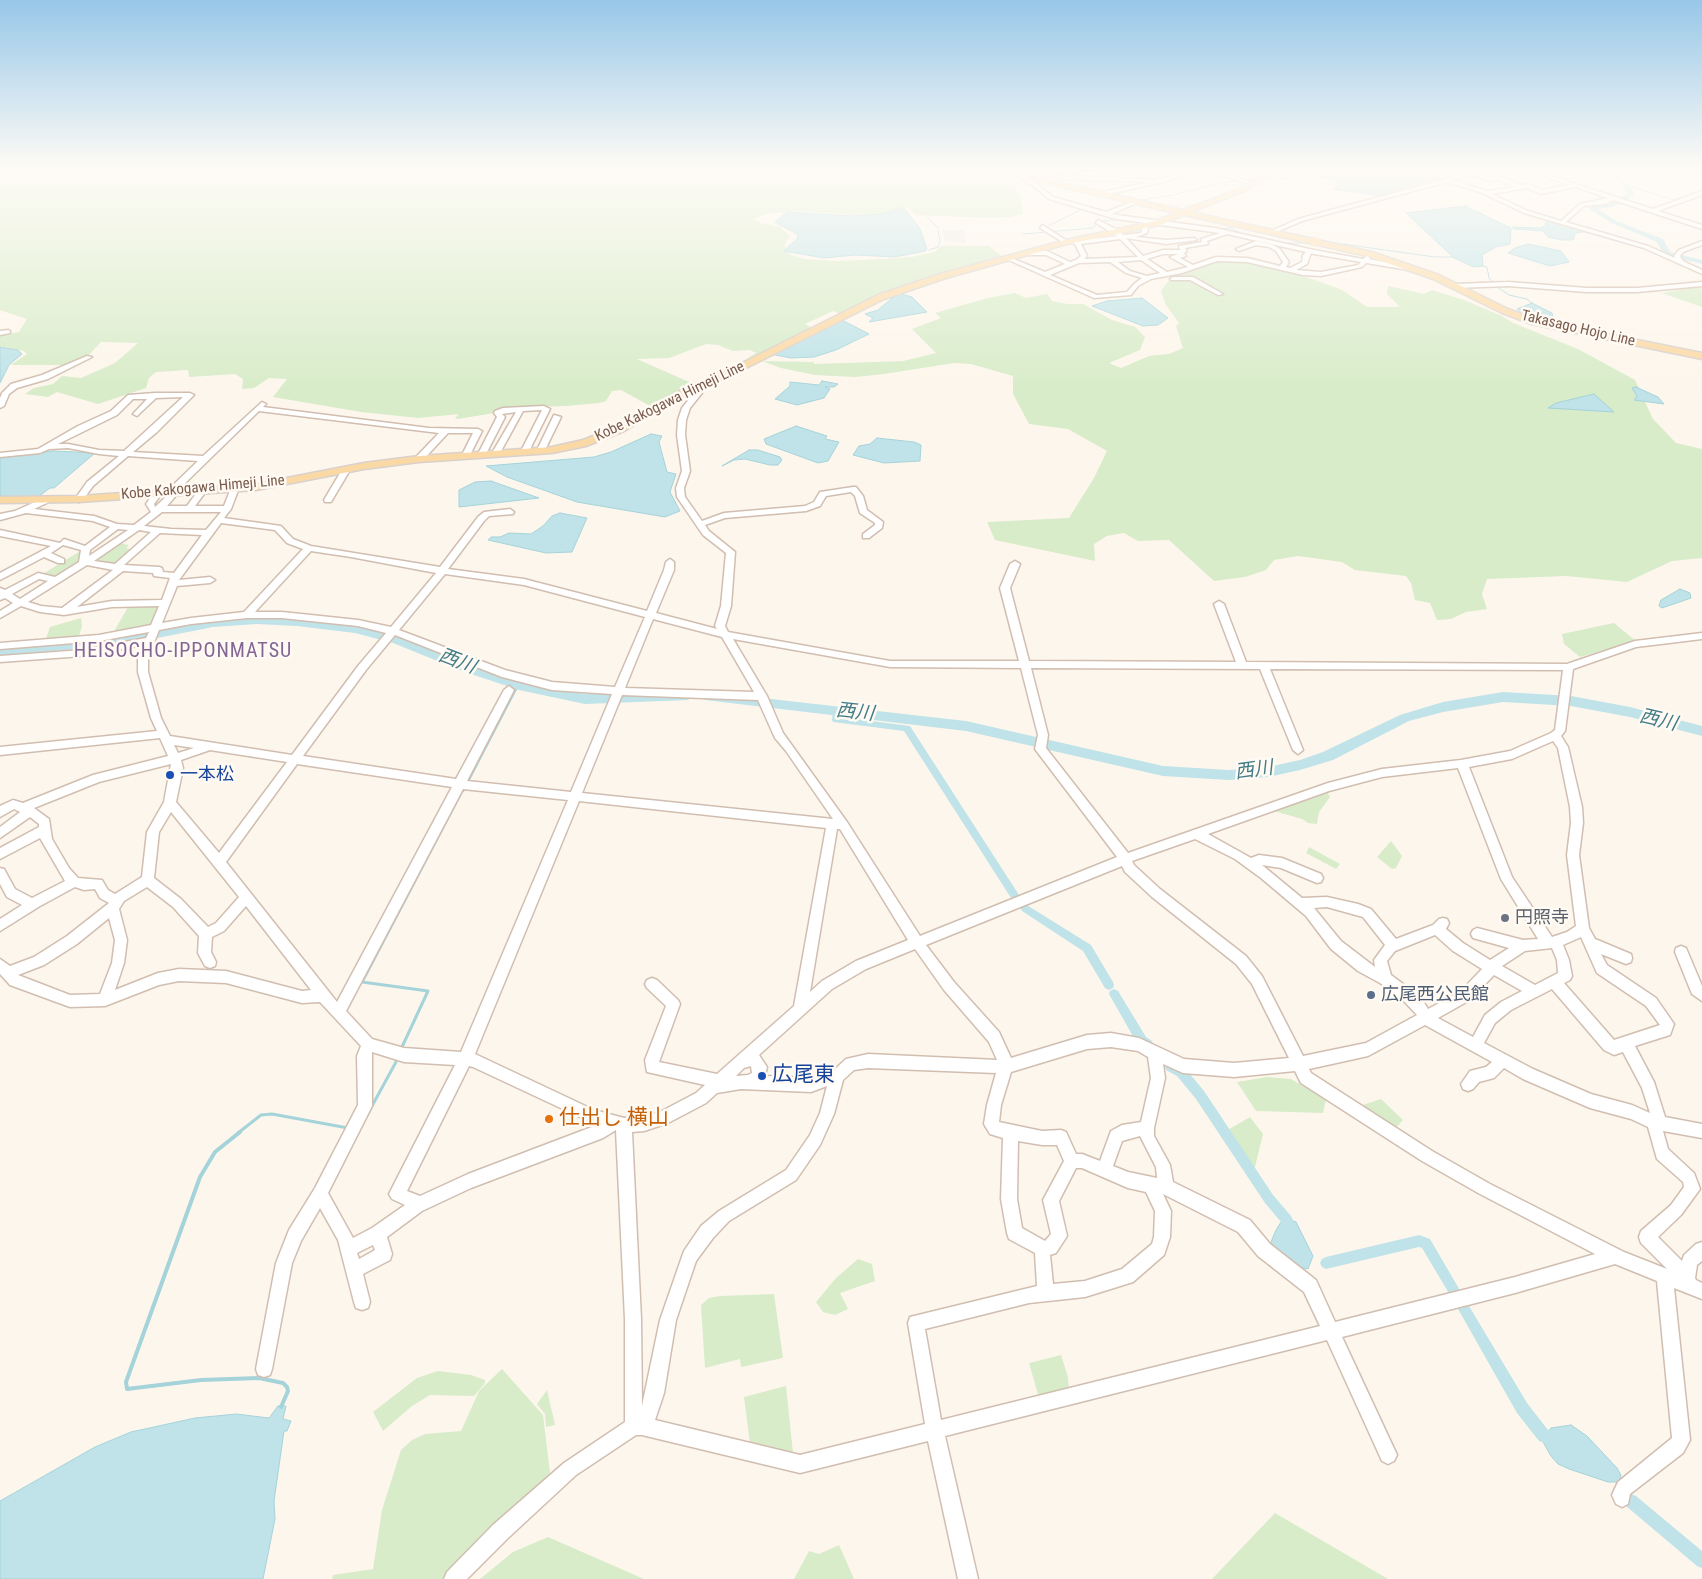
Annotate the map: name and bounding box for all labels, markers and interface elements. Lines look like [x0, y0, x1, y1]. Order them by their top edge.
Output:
street label: Takasago Hojo Line [1519, 307, 1637, 351]
street label: Kobe Kakogawa Himeji Line [592, 358, 748, 446]
street label: Kobe Kakogawa Himeji Line [120, 472, 286, 504]
district label: HEISOCHO-IPPONMATSU [71, 640, 295, 664]
water label: 西川 [435, 645, 479, 679]
water label: 西川 [835, 700, 875, 726]
water label: 西川 [1637, 706, 1679, 736]
water label: 西川 [1234, 757, 1274, 785]
place label: 一本松 [180, 764, 234, 786]
marker: 一本松 [164, 769, 176, 781]
place label: 円照寺 [1515, 907, 1569, 929]
marker: 円照寺 [1499, 912, 1511, 924]
place label: 広尾西公民館 [1381, 984, 1489, 1006]
marker: 広尾西公民館 [1365, 989, 1377, 1001]
place label: 広尾東 [772, 1063, 835, 1089]
marker: 広尾東 [756, 1070, 768, 1082]
place label: 仕出し 横山 [559, 1106, 669, 1132]
marker: 仕出し 横山 [543, 1113, 555, 1125]

